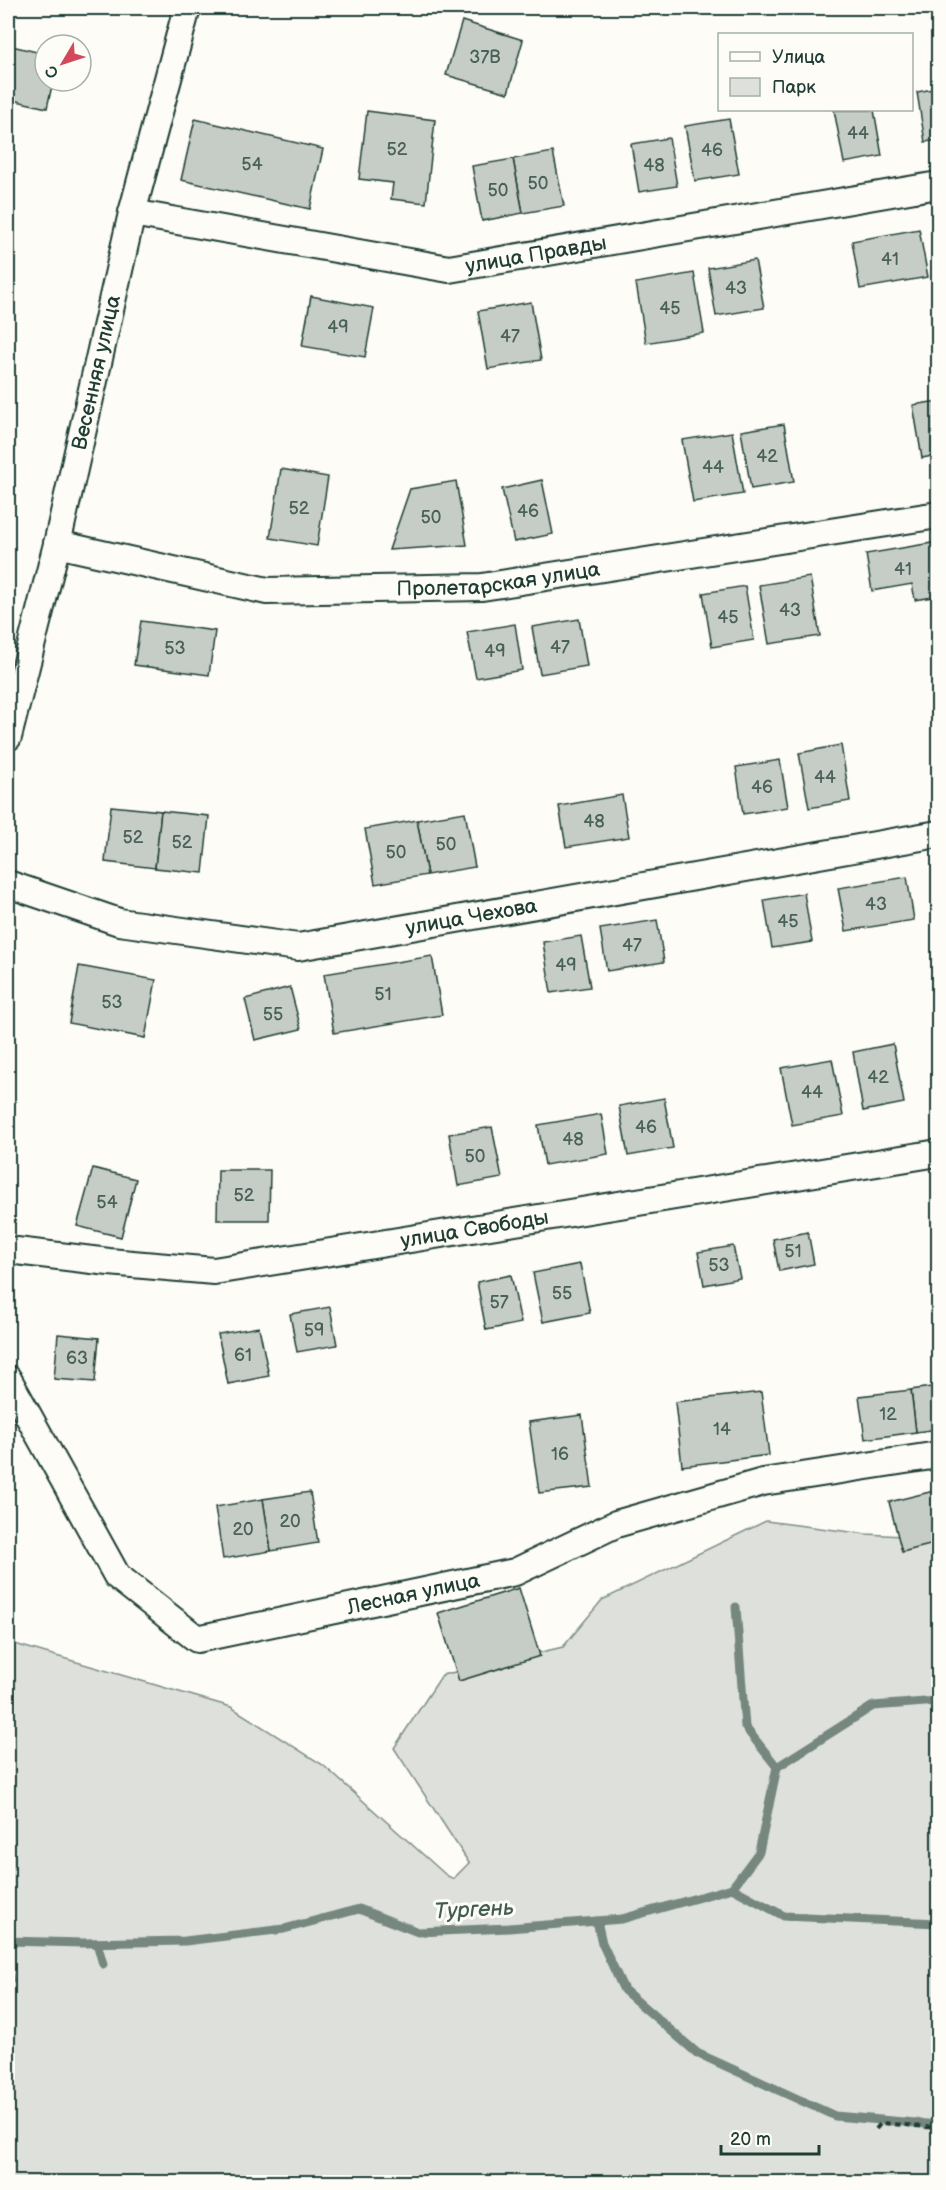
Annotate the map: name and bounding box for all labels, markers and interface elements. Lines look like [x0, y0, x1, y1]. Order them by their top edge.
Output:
north arrow [33, 33, 93, 93]
legend [718, 33, 913, 111]
house number: 37В [469, 47, 501, 68]
text: Улица [772, 47, 826, 68]
text: С [42, 61, 63, 82]
text: Парк [772, 77, 816, 98]
house number: 44 [847, 123, 869, 144]
house number: 52 [387, 139, 408, 160]
house number: 46 [701, 140, 723, 161]
house number: 54 [241, 154, 263, 175]
house number: 48 [643, 155, 665, 176]
house number: 50 [528, 173, 548, 194]
house number: 50 [488, 180, 508, 201]
street label: улица Правды [463, 230, 608, 278]
house number: 41 [881, 249, 899, 270]
house number: 43 [725, 278, 747, 299]
street label: Весенняя улица [66, 292, 126, 452]
house number: 45 [659, 298, 681, 319]
house number: 49 [327, 317, 349, 338]
house number: 47 [500, 326, 520, 347]
house number: 42 [756, 446, 778, 467]
house number: 44 [702, 457, 724, 478]
house number: 52 [289, 498, 310, 519]
house number: 46 [517, 501, 539, 522]
house number: 50 [421, 507, 441, 528]
street label: Пролетарская улица [396, 556, 602, 601]
house number: 41 [894, 559, 912, 580]
house number: 43 [779, 600, 801, 621]
house number: 45 [717, 607, 739, 628]
house number: 47 [550, 637, 570, 658]
house number: 53 [164, 638, 186, 659]
house number: 49 [484, 641, 506, 662]
house number: 44 [814, 767, 836, 788]
house number: 46 [751, 777, 773, 798]
house number: 48 [583, 811, 605, 832]
house number: 52 [123, 827, 144, 848]
house number: 52 [172, 832, 193, 853]
house number: 50 [436, 834, 456, 855]
house number: 50 [386, 842, 406, 863]
street label: улица Чехова [404, 892, 540, 940]
house number: 43 [865, 894, 887, 915]
house number: 45 [777, 911, 799, 932]
house number: 47 [622, 935, 642, 956]
house number: 49 [555, 955, 577, 976]
house number: 51 [374, 984, 392, 1005]
house number: 53 [101, 992, 123, 1013]
house number: 55 [263, 1004, 283, 1025]
house number: 42 [867, 1067, 889, 1088]
house number: 44 [801, 1082, 823, 1103]
house number: 46 [635, 1117, 657, 1138]
house number: 48 [562, 1129, 584, 1150]
house number: 50 [465, 1146, 485, 1167]
house number: 52 [234, 1185, 255, 1206]
house number: 54 [96, 1192, 118, 1213]
street label: улица Свободы [399, 1204, 550, 1253]
house number: 51 [784, 1241, 802, 1262]
house number: 53 [708, 1255, 730, 1276]
house number: 55 [552, 1283, 572, 1304]
house number: 57 [489, 1292, 509, 1313]
house number: 59 [304, 1320, 324, 1341]
house number: 61 [234, 1345, 252, 1366]
house number: 63 [66, 1348, 88, 1369]
house number: 12 [879, 1404, 897, 1425]
house number: 14 [713, 1419, 731, 1440]
house number: 16 [551, 1444, 569, 1465]
house number: 20 [279, 1511, 301, 1532]
house number: 20 [232, 1519, 254, 1540]
street label: Лесная улица [344, 1567, 483, 1620]
water label: Тургень [434, 1894, 515, 1926]
scale bar [721, 2118, 818, 2156]
text: 20 m [730, 2129, 771, 2150]

